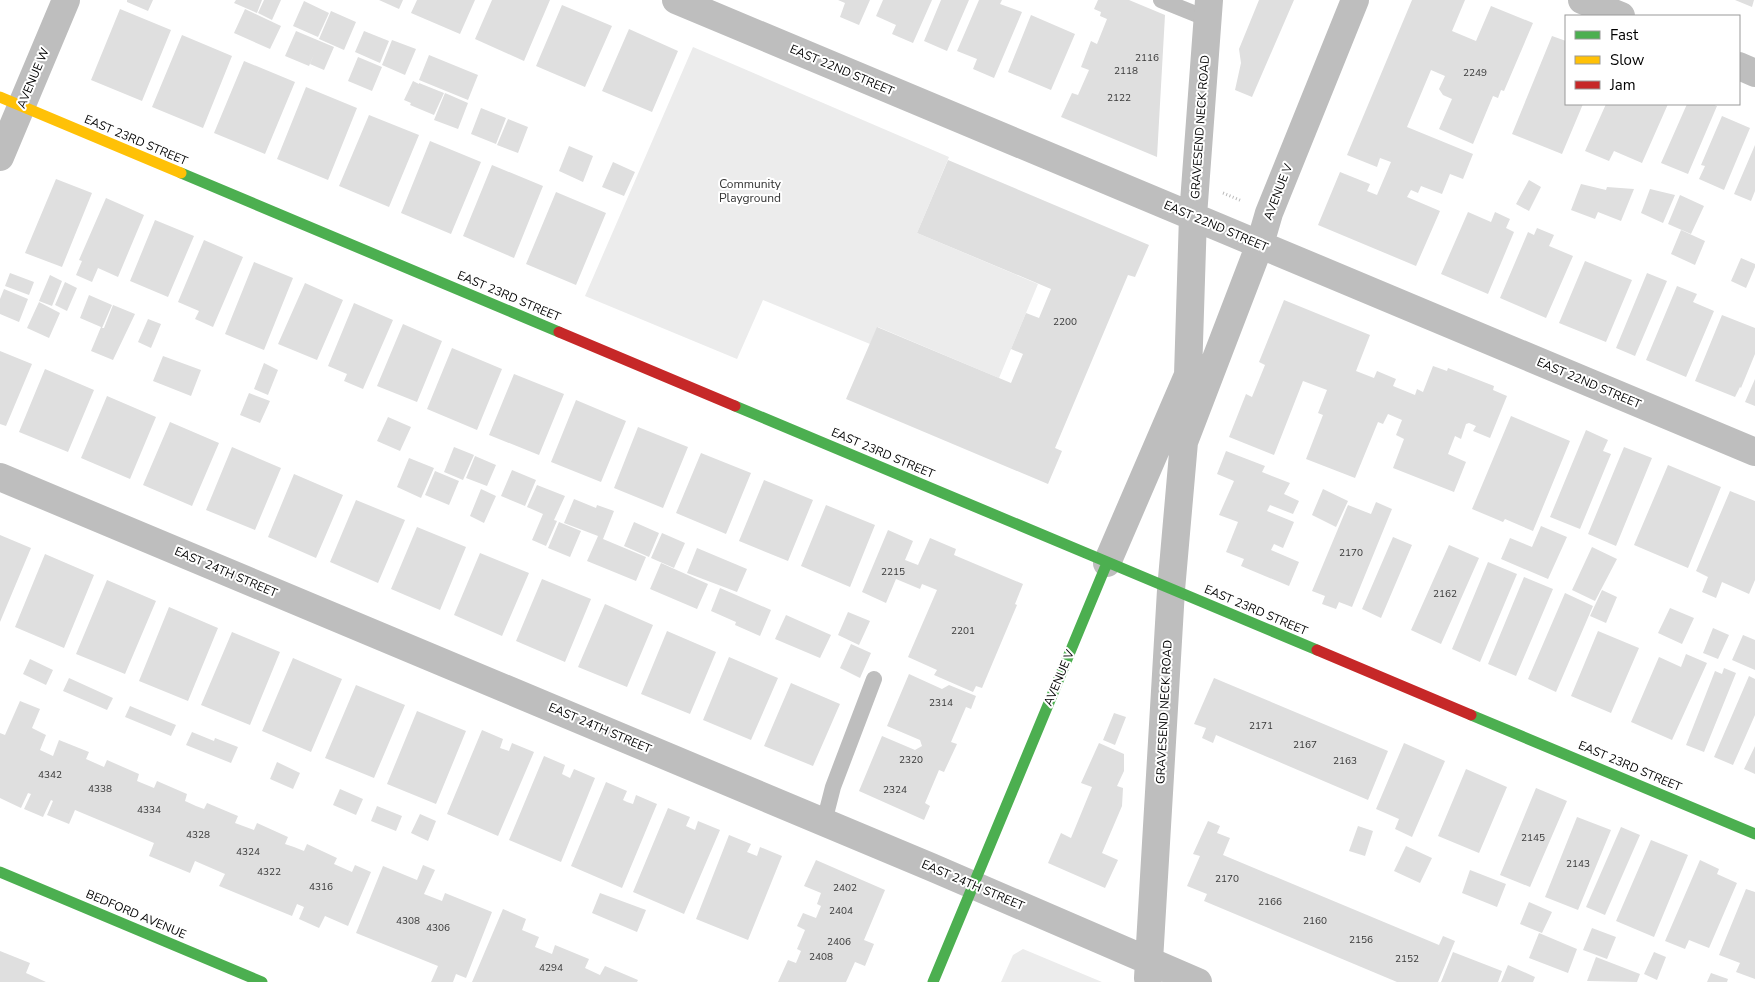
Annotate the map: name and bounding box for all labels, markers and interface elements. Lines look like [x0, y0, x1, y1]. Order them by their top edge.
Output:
legend [1565, 15, 1740, 105]
text: Fast [1610, 25, 1639, 45]
street label: EAST 22ND STREET [787, 41, 897, 100]
street label: AVENUE W [13, 45, 53, 111]
text: Slow [1610, 50, 1645, 70]
house number: 2116 [1135, 51, 1159, 65]
street label: GRAVESEND NECK ROAD [1187, 54, 1213, 200]
house number: 2118 [1114, 64, 1138, 78]
house number: 2249 [1463, 66, 1487, 80]
text: Jam [1609, 75, 1636, 95]
house number: 2122 [1107, 91, 1131, 105]
street label: EAST 23RD STREET [82, 111, 191, 169]
street label: AVENUE V [1260, 161, 1296, 223]
park label: Community Playground [719, 176, 782, 206]
street label: EAST 22ND STREET [1161, 197, 1271, 256]
street label: EAST 23RD STREET [455, 267, 564, 325]
house number: 2200 [1053, 315, 1077, 329]
street label: EAST 22ND STREET [1534, 354, 1644, 413]
street label: EAST 23RD STREET [829, 424, 938, 482]
street label: EAST 24TH STREET [172, 543, 281, 601]
house number: 2170 [1339, 546, 1363, 560]
house number: 2215 [881, 565, 905, 579]
street label: EAST 23RD STREET [1202, 581, 1311, 639]
house number: 2162 [1433, 587, 1457, 601]
house number: 2201 [951, 624, 975, 638]
street label: GRAVESEND NECK ROAD [1152, 639, 1176, 784]
street label: AVENUE V [1040, 647, 1078, 708]
house number: 2314 [929, 696, 953, 710]
street label: EAST 24TH STREET [546, 699, 655, 757]
house number: 2171 [1249, 719, 1273, 733]
street label: EAST 23RD STREET [1576, 737, 1685, 795]
house number: 2167 [1293, 738, 1317, 752]
house number: 2320 [899, 753, 923, 767]
house number: 2163 [1333, 754, 1357, 768]
house number: 4342 [38, 768, 62, 782]
house number: 4338 [88, 782, 112, 796]
house number: 2324 [883, 783, 907, 797]
house number: 4334 [137, 803, 161, 817]
house number: 4328 [186, 828, 210, 842]
house number: 2145 [1521, 831, 1545, 845]
house number: 4324 [236, 845, 260, 859]
street label: EAST 24TH STREET [919, 856, 1028, 914]
house number: 2143 [1566, 857, 1590, 871]
house number: 4322 [257, 865, 281, 879]
house number: 2170 [1215, 872, 1239, 886]
house number: 4316 [309, 880, 333, 894]
house number: 2402 [833, 881, 857, 895]
street label: BEDFORD AVENUE [83, 886, 189, 942]
house number: 2166 [1258, 895, 1282, 909]
house number: 2404 [829, 904, 853, 918]
house number: 4308 [396, 914, 420, 928]
house number: 2160 [1303, 914, 1327, 928]
house number: 4306 [426, 921, 450, 935]
house number: 2156 [1349, 933, 1373, 947]
house number: 2406 [827, 935, 851, 949]
house number: 2408 [809, 950, 833, 964]
house number: 2152 [1395, 952, 1419, 966]
house number: 4294 [539, 961, 563, 975]

